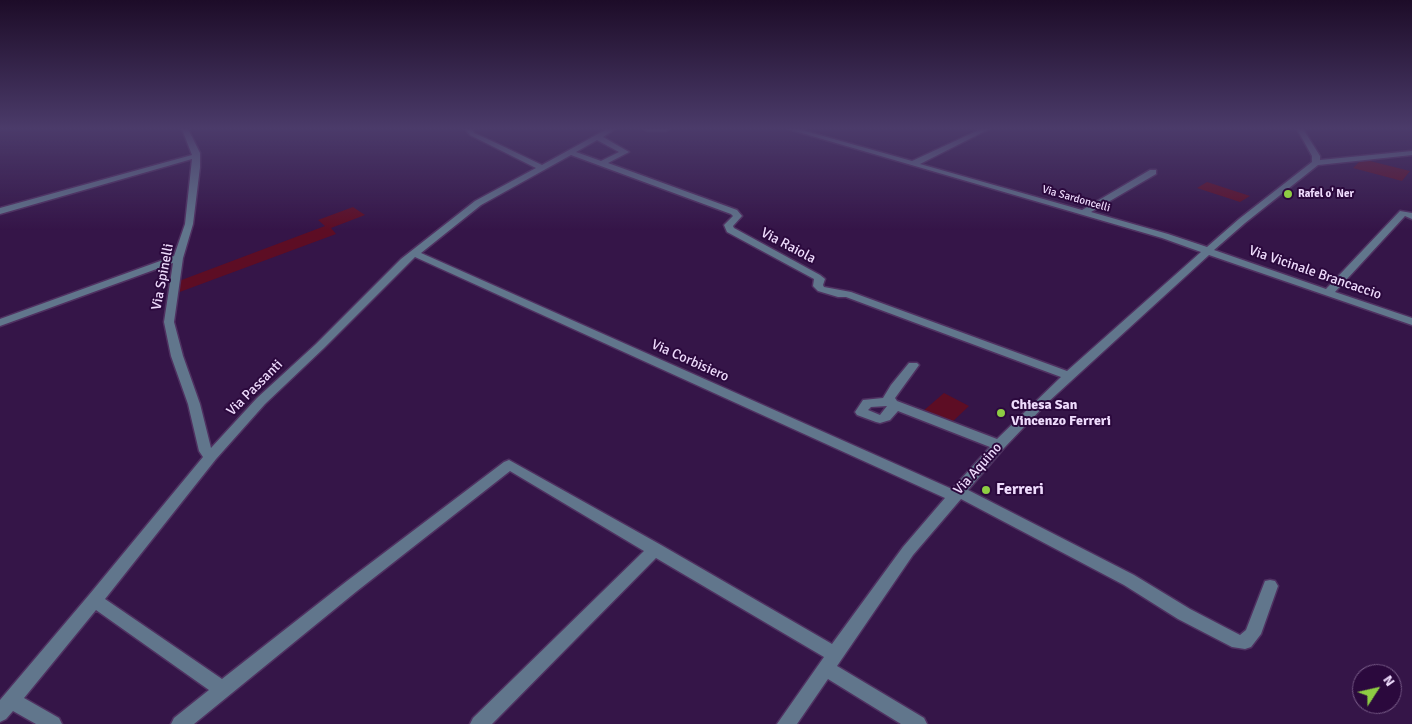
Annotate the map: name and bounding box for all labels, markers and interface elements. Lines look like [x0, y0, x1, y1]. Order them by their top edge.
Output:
street label: Via Sardoncelli [1040, 183, 1112, 215]
place label: Rafel o' Ner [1298, 187, 1354, 201]
marker: Rafel o' Ner [1282, 188, 1294, 200]
street label: Via Raiola [758, 225, 818, 267]
street label: Via Spinelli [148, 242, 178, 312]
street label: Via Vicinale Brancaccio [1246, 242, 1384, 304]
street label: Via Corbisiero [649, 336, 731, 386]
street label: Via Passanti [223, 356, 287, 420]
place label: Chiesa San Vincenzo Ferreri [1011, 397, 1111, 430]
marker: Chiesa San Vincenzo Ferreri [995, 407, 1007, 419]
street label: Via Aquino [950, 440, 1006, 498]
place label: Ferreri [996, 480, 1044, 500]
marker: Ferreri [980, 484, 992, 496]
north arrow [1352, 664, 1402, 714]
text: N [1379, 672, 1399, 690]

